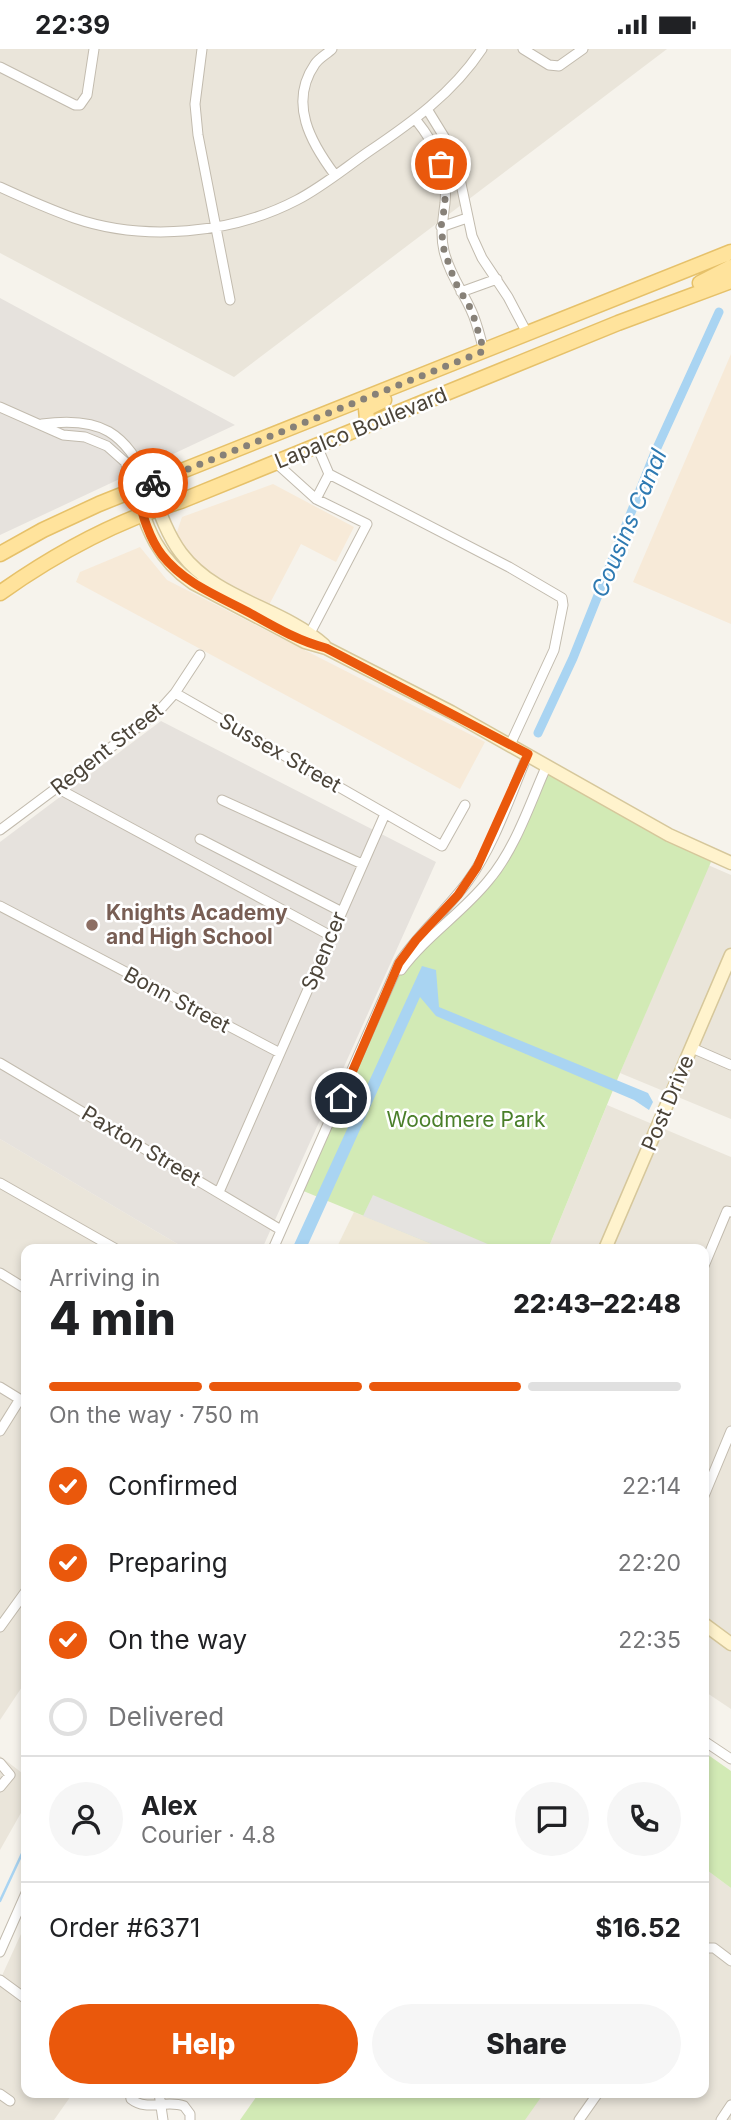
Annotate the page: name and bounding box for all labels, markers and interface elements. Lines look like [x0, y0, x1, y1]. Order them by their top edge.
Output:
text: 22:39 [35, 9, 110, 40]
pin [411, 134, 471, 194]
icon: bag [422, 145, 460, 183]
street label: Lapalco Boulevard [271, 382, 451, 474]
water label: Cousins Canal [585, 444, 673, 601]
courier [118, 448, 188, 518]
icon: bike [134, 464, 172, 502]
street label: Regent Street [46, 697, 168, 800]
street label: Sussex Street [215, 708, 346, 798]
place label: Knights Academy and High School [106, 900, 288, 949]
street label: Spencer [296, 908, 351, 994]
marker: Knights Academy and High School [84, 917, 100, 933]
street label: Bonn Street [120, 961, 235, 1038]
street label: Post Drive [636, 1051, 699, 1155]
pin [311, 1068, 371, 1128]
icon: home [322, 1079, 360, 1117]
street label: Paxton Street [77, 1100, 205, 1191]
park label: Woodmere Park [387, 1107, 546, 1132]
text: Arriving in [49, 1264, 160, 1292]
text: 22:43–22:48 [513, 1288, 681, 1319]
text: 4 min [49, 1290, 176, 1346]
text: On the way · 750 m [49, 1401, 259, 1429]
icon: check [49, 1467, 87, 1505]
text: Confirmed [108, 1470, 238, 1501]
text: 22:14 [622, 1472, 681, 1500]
icon: check [49, 1544, 87, 1582]
text: Preparing [108, 1547, 228, 1578]
text: 22:20 [618, 1549, 681, 1577]
icon: check [49, 1621, 87, 1659]
text: On the way [108, 1624, 247, 1655]
text: 22:35 [618, 1626, 681, 1654]
text: Delivered [108, 1701, 224, 1732]
button: person [49, 1782, 123, 1856]
button: chat [515, 1782, 589, 1856]
button: phone [607, 1782, 681, 1856]
text: Alex [141, 1790, 198, 1821]
text: Courier · 4.8 [141, 1821, 276, 1849]
text: Order #6371 [49, 1912, 200, 1943]
text: $16.52 [595, 1912, 681, 1943]
button: Help [49, 2004, 358, 2084]
button: Share [372, 2004, 681, 2084]

